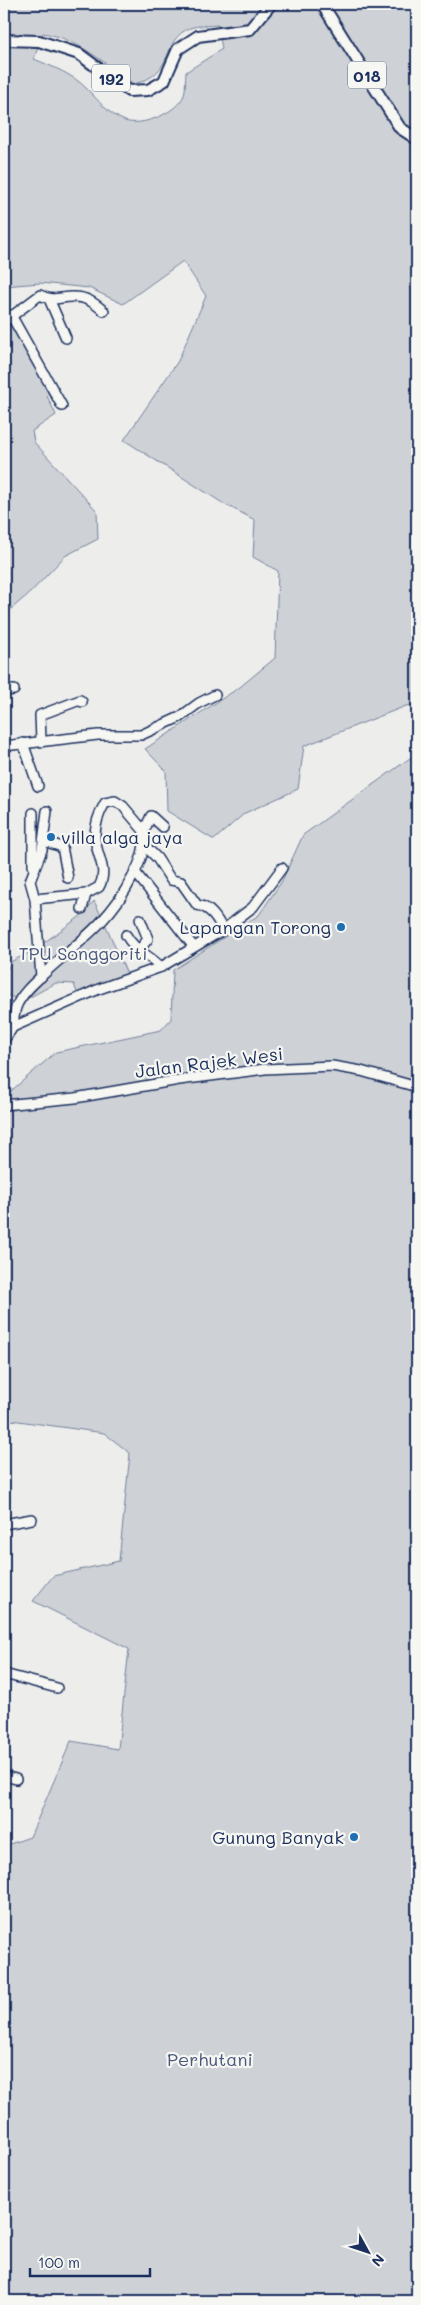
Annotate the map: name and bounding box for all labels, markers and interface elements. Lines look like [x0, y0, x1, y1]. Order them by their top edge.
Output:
road number: 018 [348, 62, 386, 88]
road number: 192 [92, 64, 130, 92]
place label: villa alga jaya [61, 825, 183, 849]
marker: villa alga jaya [45, 831, 57, 843]
place label: Lapangan Torong [180, 915, 331, 939]
marker: Lapangan Torong [335, 921, 347, 933]
park label: TPU Songgoriti [18, 941, 148, 965]
street label: Jalan Rajek Wesi [134, 1041, 284, 1083]
place label: Gunung Banyak [212, 1825, 344, 1849]
marker: Gunung Banyak [348, 1831, 360, 1843]
park label: Perhutani [167, 2047, 253, 2071]
north arrow [344, 2228, 394, 2278]
scale bar [30, 2245, 150, 2277]
text: N [368, 2250, 389, 2271]
text: 100 m [38, 2252, 80, 2272]

